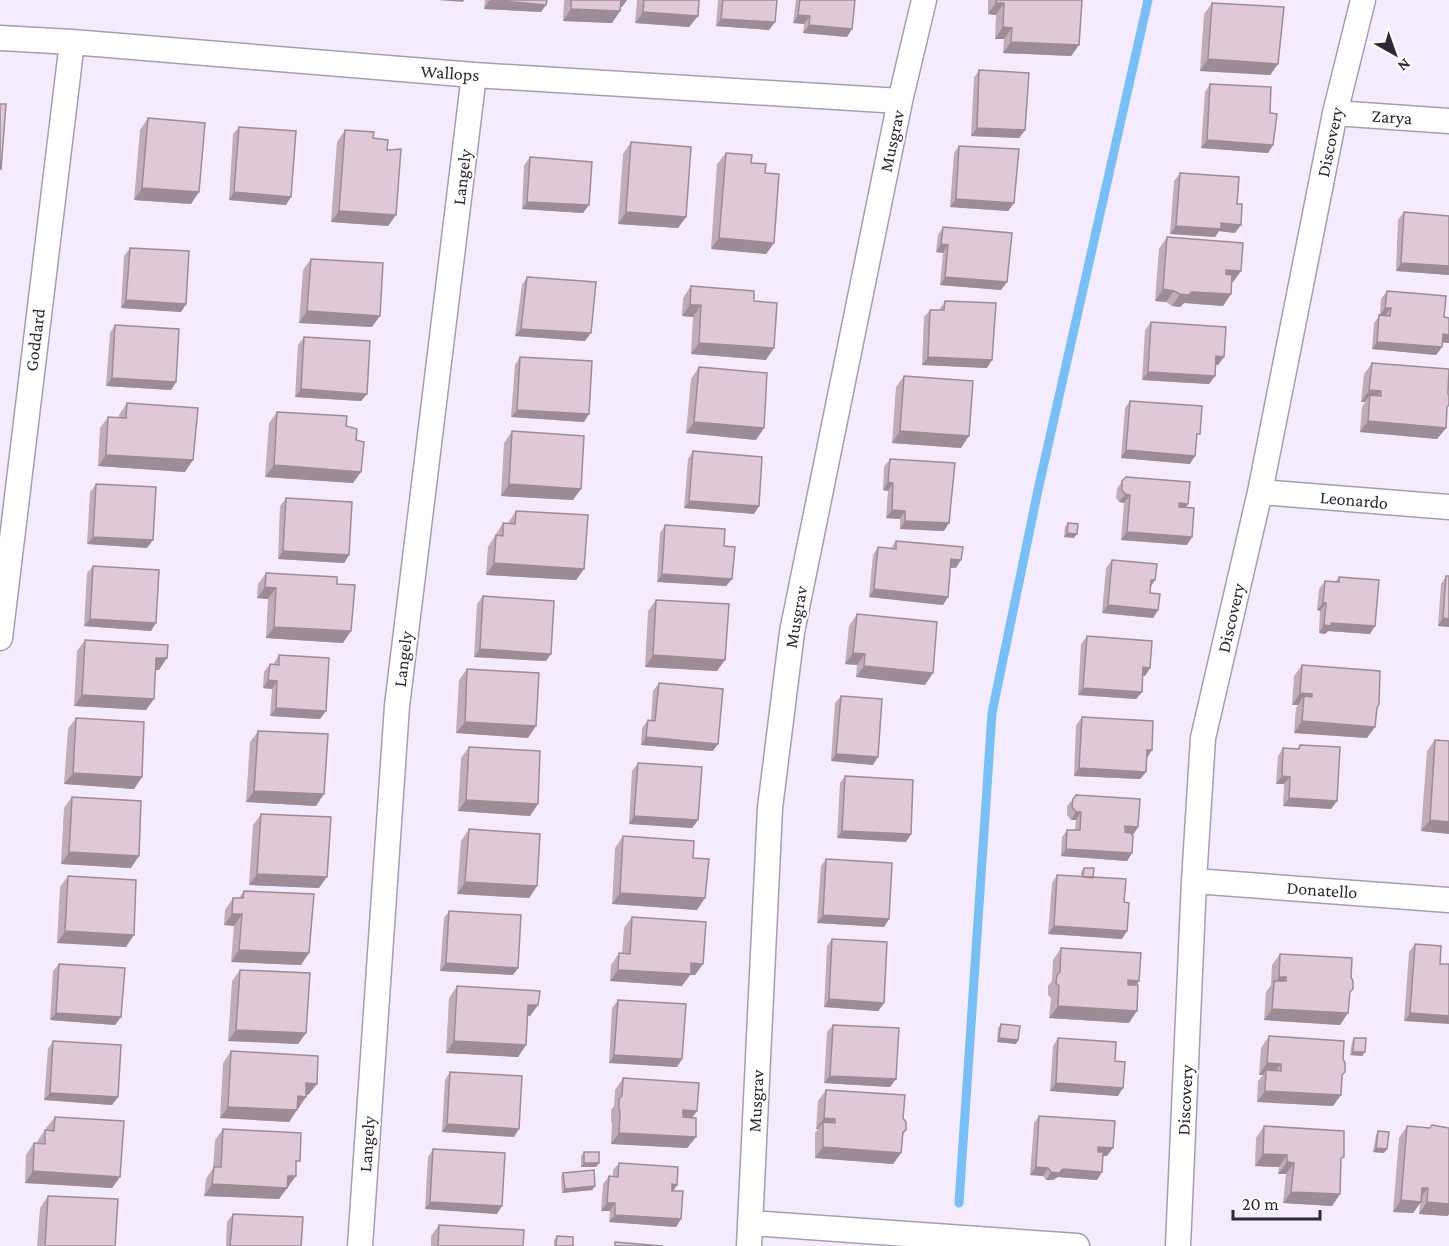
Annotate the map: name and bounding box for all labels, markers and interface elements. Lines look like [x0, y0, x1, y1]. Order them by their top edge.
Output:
north arrow [1365, 24, 1425, 84]
text: N [1395, 55, 1414, 75]
street label: Wallops [420, 61, 480, 85]
street label: Discovery [1313, 105, 1347, 179]
street label: Zarya [1371, 106, 1413, 128]
street label: Musgrav [876, 107, 908, 174]
street label: Langely [449, 147, 475, 206]
street label: Goddard [21, 307, 49, 373]
street label: Leonardo [1319, 487, 1389, 513]
street label: Discovery [1213, 581, 1249, 655]
street label: Musgrav [781, 584, 811, 650]
street label: Langely [390, 629, 416, 688]
street label: Donatello [1286, 878, 1358, 902]
street label: Discovery [1173, 1063, 1197, 1136]
street label: Musgrav [744, 1068, 768, 1133]
street label: Langely [355, 1114, 379, 1173]
scale bar [1233, 1183, 1320, 1221]
text: 20 m [1242, 1194, 1279, 1214]

